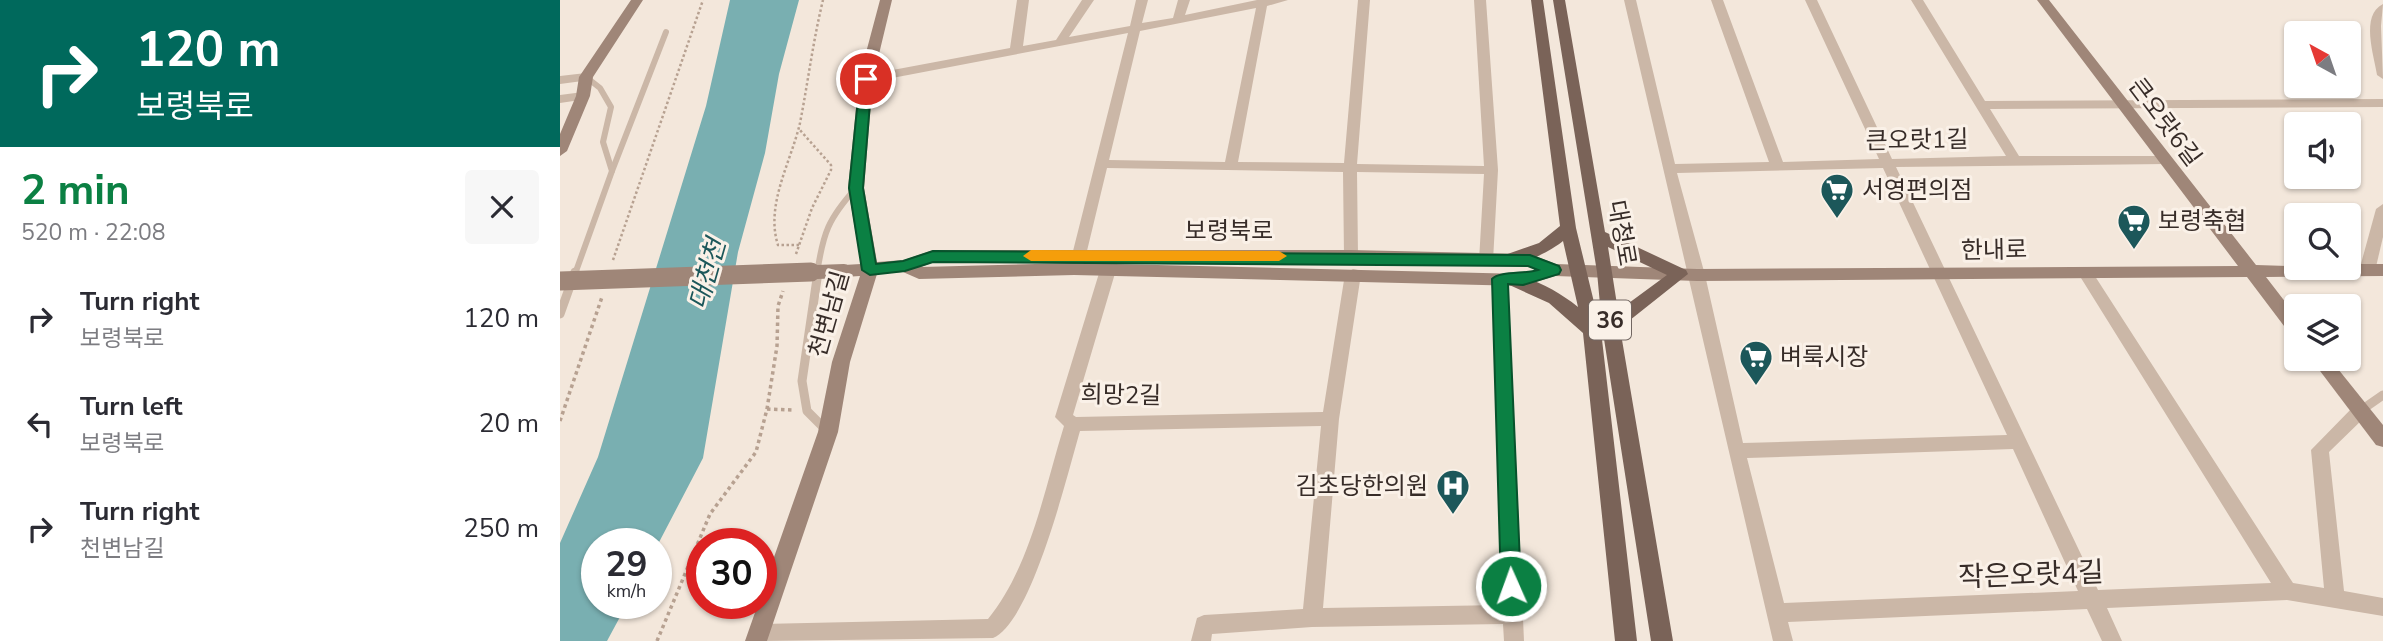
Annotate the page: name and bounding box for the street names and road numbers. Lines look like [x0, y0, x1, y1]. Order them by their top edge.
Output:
street label: 큰오랏6길 [2121, 71, 2209, 173]
street label: 큰오랏1길 [1865, 123, 1969, 157]
street label: 대청로 [1600, 198, 1644, 268]
street label: 보령북로 [1185, 215, 1273, 247]
street label: 한내로 [1961, 233, 2027, 267]
street label: 천변남길 [801, 267, 857, 361]
road number: 36 [1589, 300, 1631, 340]
street label: 희망2길 [1080, 378, 1162, 412]
street label: 작은오랏4길 [1958, 553, 2104, 597]

